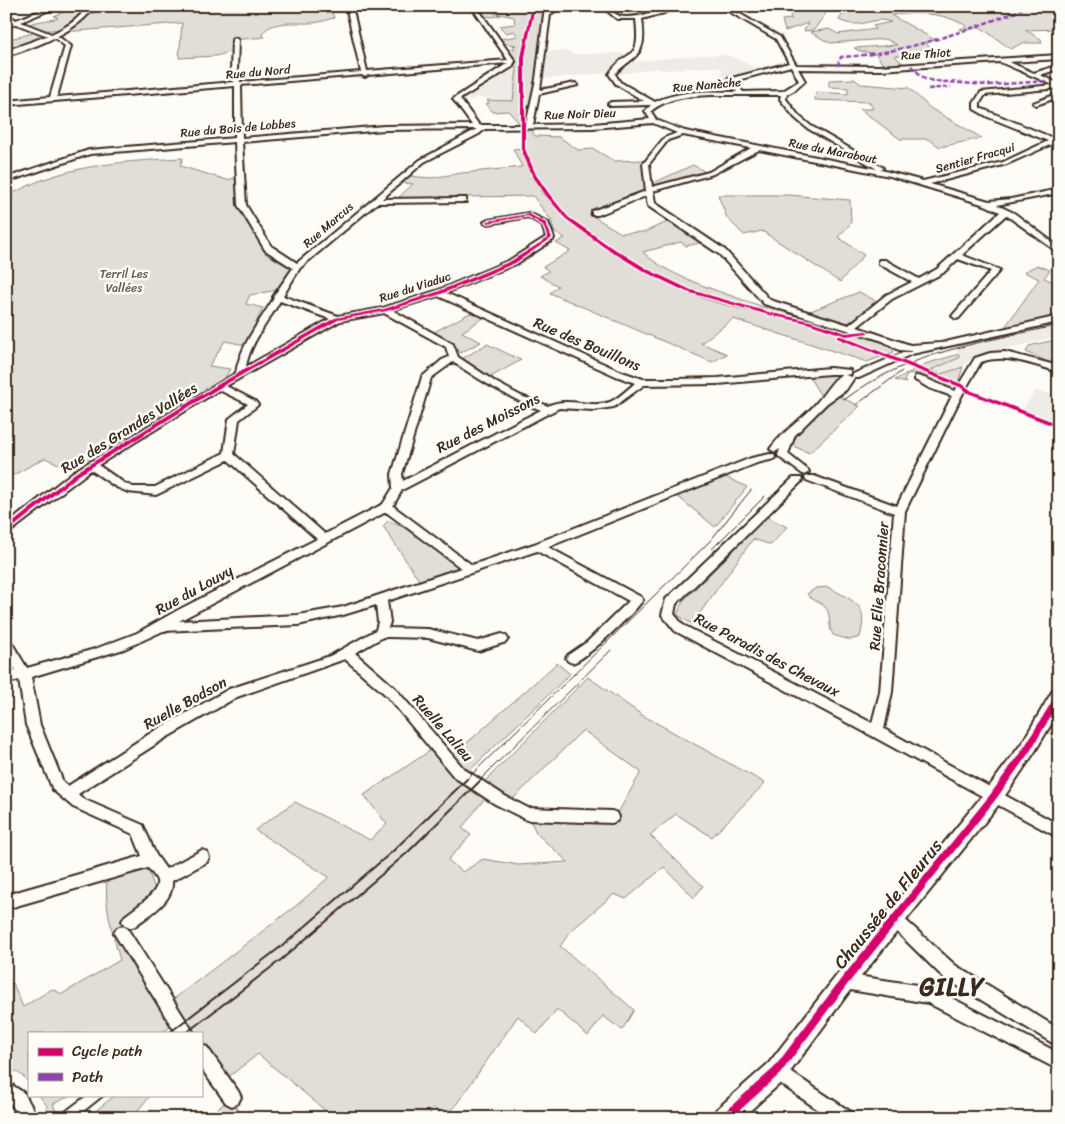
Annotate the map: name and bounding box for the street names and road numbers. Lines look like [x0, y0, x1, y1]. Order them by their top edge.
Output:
street label: Rue Thiot [900, 41, 952, 67]
street label: Rue du Nord [225, 58, 292, 86]
street label: Rue Nanèche [672, 71, 742, 99]
street label: Rue Noir Dieu [544, 102, 617, 126]
street label: Rue du Bois de Lobbes [180, 112, 297, 144]
street label: Rue du Marabout [787, 132, 879, 170]
street label: Sentier Fracqui [933, 136, 1018, 180]
street label: Rue Marcus [298, 196, 358, 253]
street label: Rue du Viaduc [376, 265, 454, 309]
street label: Rue des Bouillons [529, 310, 645, 379]
street label: Rue des Grandes Vallées [56, 375, 203, 481]
street label: Rue des Moissons [432, 385, 545, 460]
street label: Rue Elie Braconnier [862, 520, 897, 651]
street label: Rue du Louvy [150, 558, 238, 622]
street label: Rue Paradis des Chevaux [689, 606, 845, 705]
street label: Ruelle Bodson [138, 669, 232, 737]
street label: Ruelle Lalieu [406, 688, 480, 768]
street label: Chaussée de Fleurus [825, 831, 951, 976]

